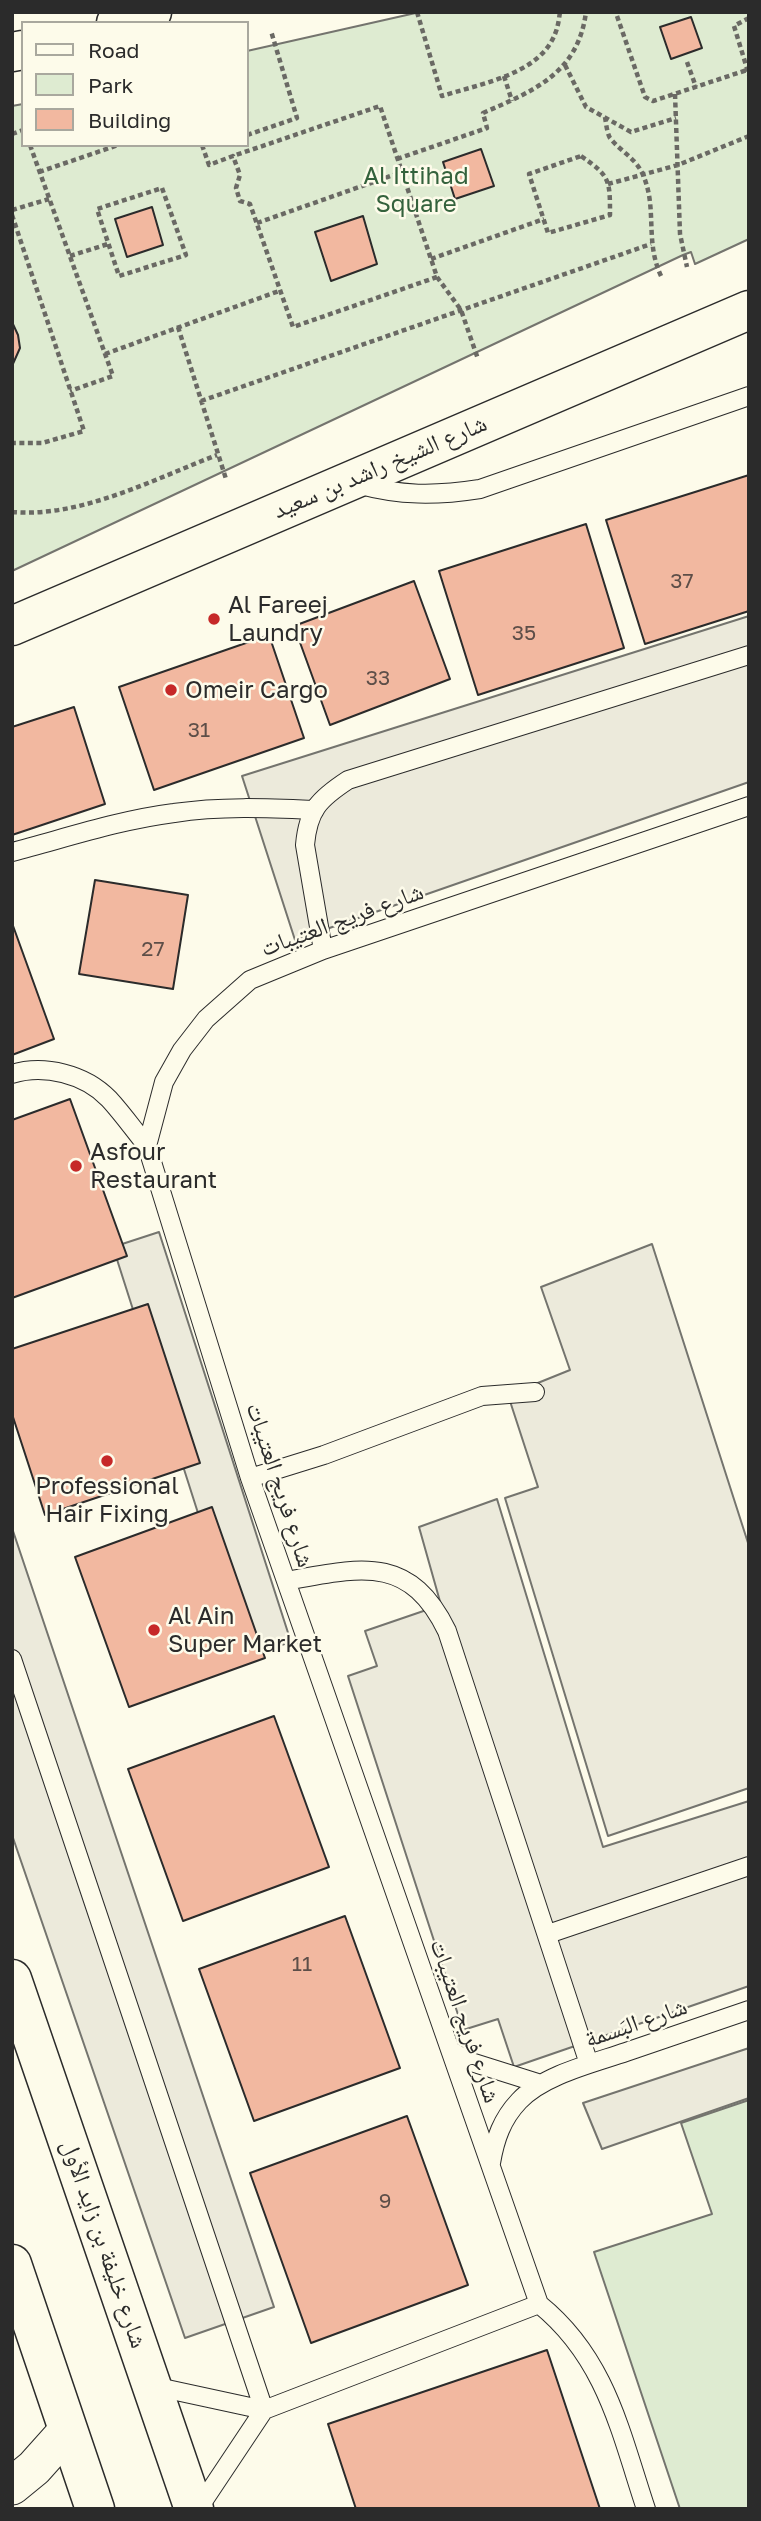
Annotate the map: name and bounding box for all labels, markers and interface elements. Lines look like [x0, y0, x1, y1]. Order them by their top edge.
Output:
legend [21, 21, 248, 147]
text: Road [88, 37, 139, 63]
text: Park [88, 72, 133, 98]
text: Building [88, 107, 171, 133]
park label: Al Ittihad Square [363, 162, 469, 218]
street label: شارع الشيخ راشد بن سعيد [269, 409, 491, 525]
house number: 37 [670, 568, 694, 594]
place label: Al Fareej Laundry [228, 591, 328, 647]
marker: Al Fareej Laundry [206, 611, 222, 627]
house number: 35 [512, 620, 536, 646]
house number: 33 [366, 665, 390, 691]
place label: Omeir Cargo [185, 676, 328, 704]
marker: Omeir Cargo [163, 682, 179, 698]
house number: 31 [188, 717, 210, 743]
street label: شارع فريج العتيبات [257, 877, 427, 963]
house number: 27 [141, 936, 165, 962]
place label: Asfour Restaurant [90, 1138, 217, 1194]
marker: Asfour Restaurant [68, 1158, 84, 1174]
street label: شارع فريج العتيبات [240, 1399, 320, 1571]
marker: Professional Hair Fixing [99, 1453, 115, 1469]
place label: Professional Hair Fixing [35, 1472, 179, 1528]
place label: Al Ain Super Market [168, 1602, 322, 1658]
marker: Al Ain Super Market [146, 1622, 162, 1638]
street label: شارع فريج العتيبات [424, 1935, 506, 2107]
house number: 11 [292, 1951, 312, 1977]
street label: شارع البَسمة [581, 1992, 691, 2054]
street label: شارع خليفة بن زايد الأول [55, 2136, 153, 2352]
house number: 9 [379, 2188, 391, 2214]

